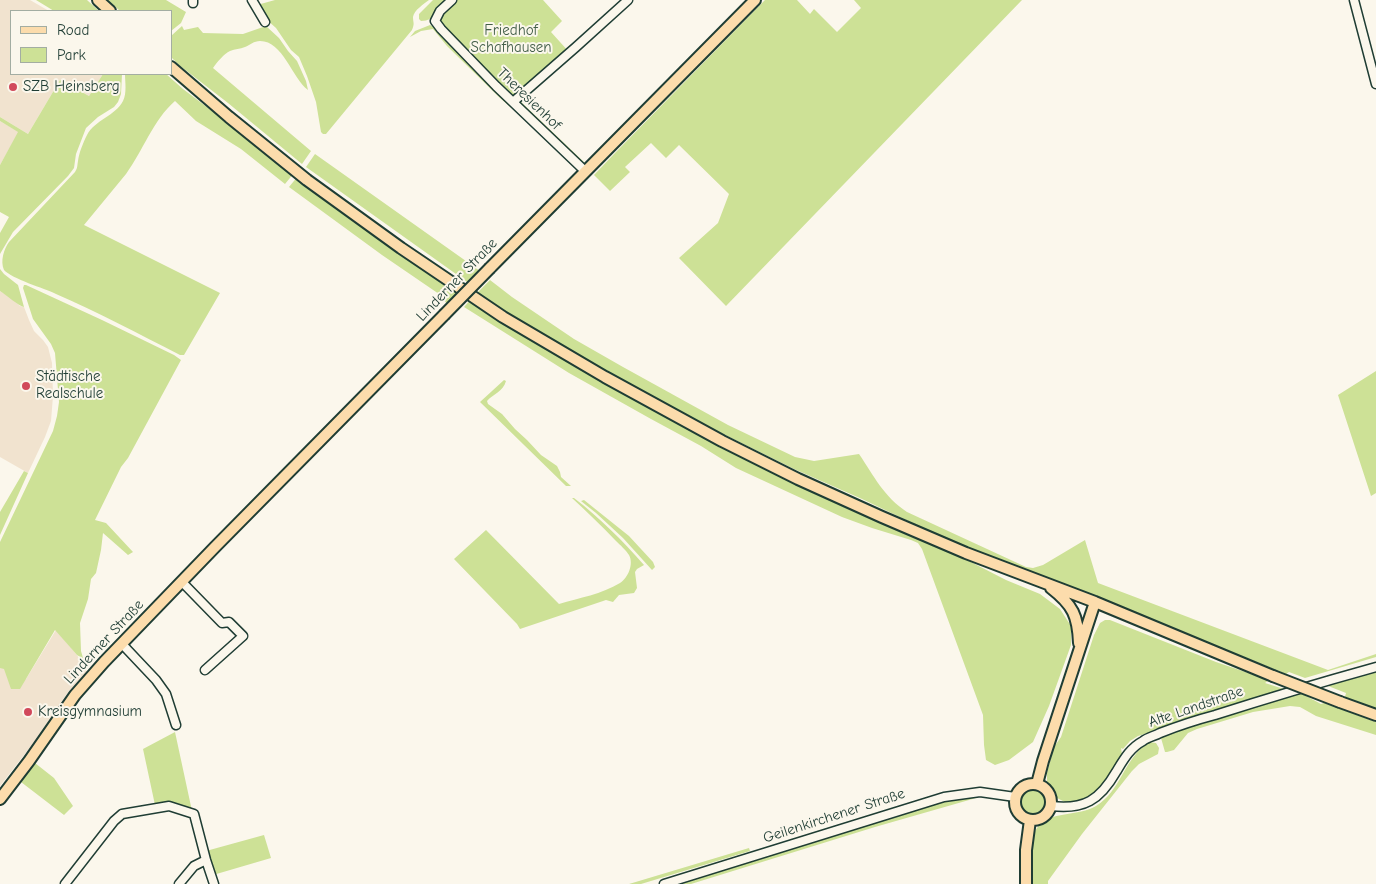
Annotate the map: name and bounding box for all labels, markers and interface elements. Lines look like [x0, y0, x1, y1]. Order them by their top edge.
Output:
legend [10, 10, 172, 75]
text: Road [57, 21, 89, 39]
park label: Friedhof Schafhausen [471, 22, 551, 57]
text: Park [57, 46, 86, 64]
street label: Theresienhof [493, 64, 565, 134]
place label: SZB Heinsberg [23, 78, 120, 96]
marker: SZB Heinsberg [7, 81, 19, 93]
street label: Linderner Straße [413, 235, 501, 325]
place label: Städtische Realschule [36, 368, 103, 403]
marker: Städtische Realschule [20, 380, 32, 392]
street label: Linderner Straße [60, 596, 148, 688]
street label: Alte Landstraße [1146, 682, 1246, 732]
place label: Kreisgymnasium [38, 703, 142, 721]
marker: Kreisgymnasium [22, 706, 34, 718]
street label: Geilenkirchener Straße [761, 785, 907, 847]

